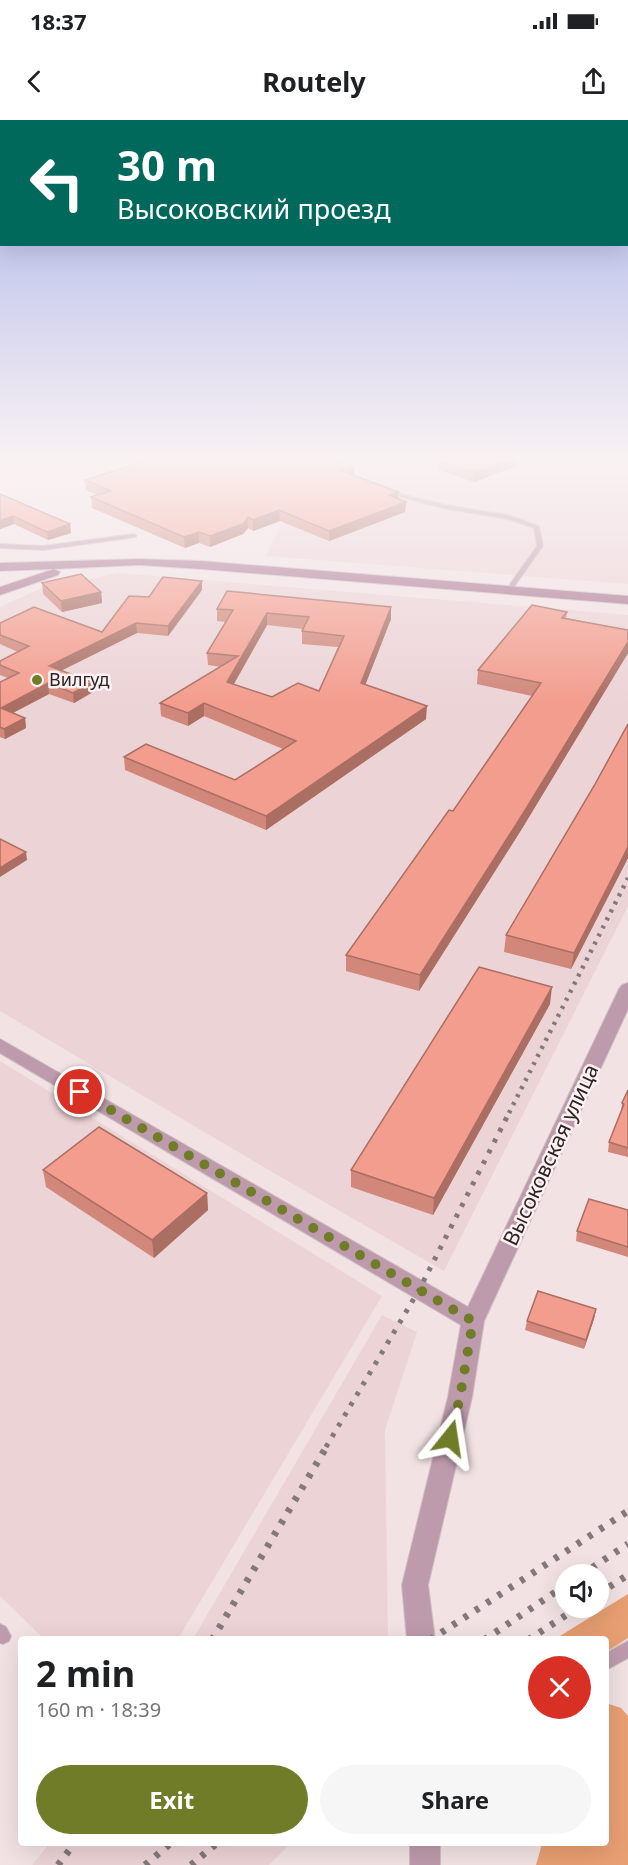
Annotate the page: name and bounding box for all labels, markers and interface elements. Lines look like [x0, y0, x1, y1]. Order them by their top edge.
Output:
text: 18:37 [30, 6, 87, 36]
text: Routely [262, 63, 366, 100]
icon: back [18, 65, 51, 98]
icon: share [577, 65, 610, 98]
text: 30 m [117, 136, 217, 193]
icon: left [18, 144, 96, 222]
text: Высоковский проезд [117, 190, 391, 227]
place label: Вилгуд [49, 667, 110, 691]
marker: Вилгуд [30, 673, 44, 687]
street label: Высоковская улица [496, 1059, 604, 1250]
pin [54, 1066, 105, 1117]
icon: arrive [63, 1075, 96, 1108]
position arrow [418, 1406, 482, 1470]
map controls [555, 1564, 609, 1618]
button: sound [555, 1564, 609, 1618]
text: 2 min [36, 1649, 135, 1698]
button: close [528, 1656, 591, 1719]
text: 160 m · 18:39 [36, 1696, 161, 1723]
button: Exit [36, 1765, 308, 1834]
button: Share [320, 1765, 591, 1834]

